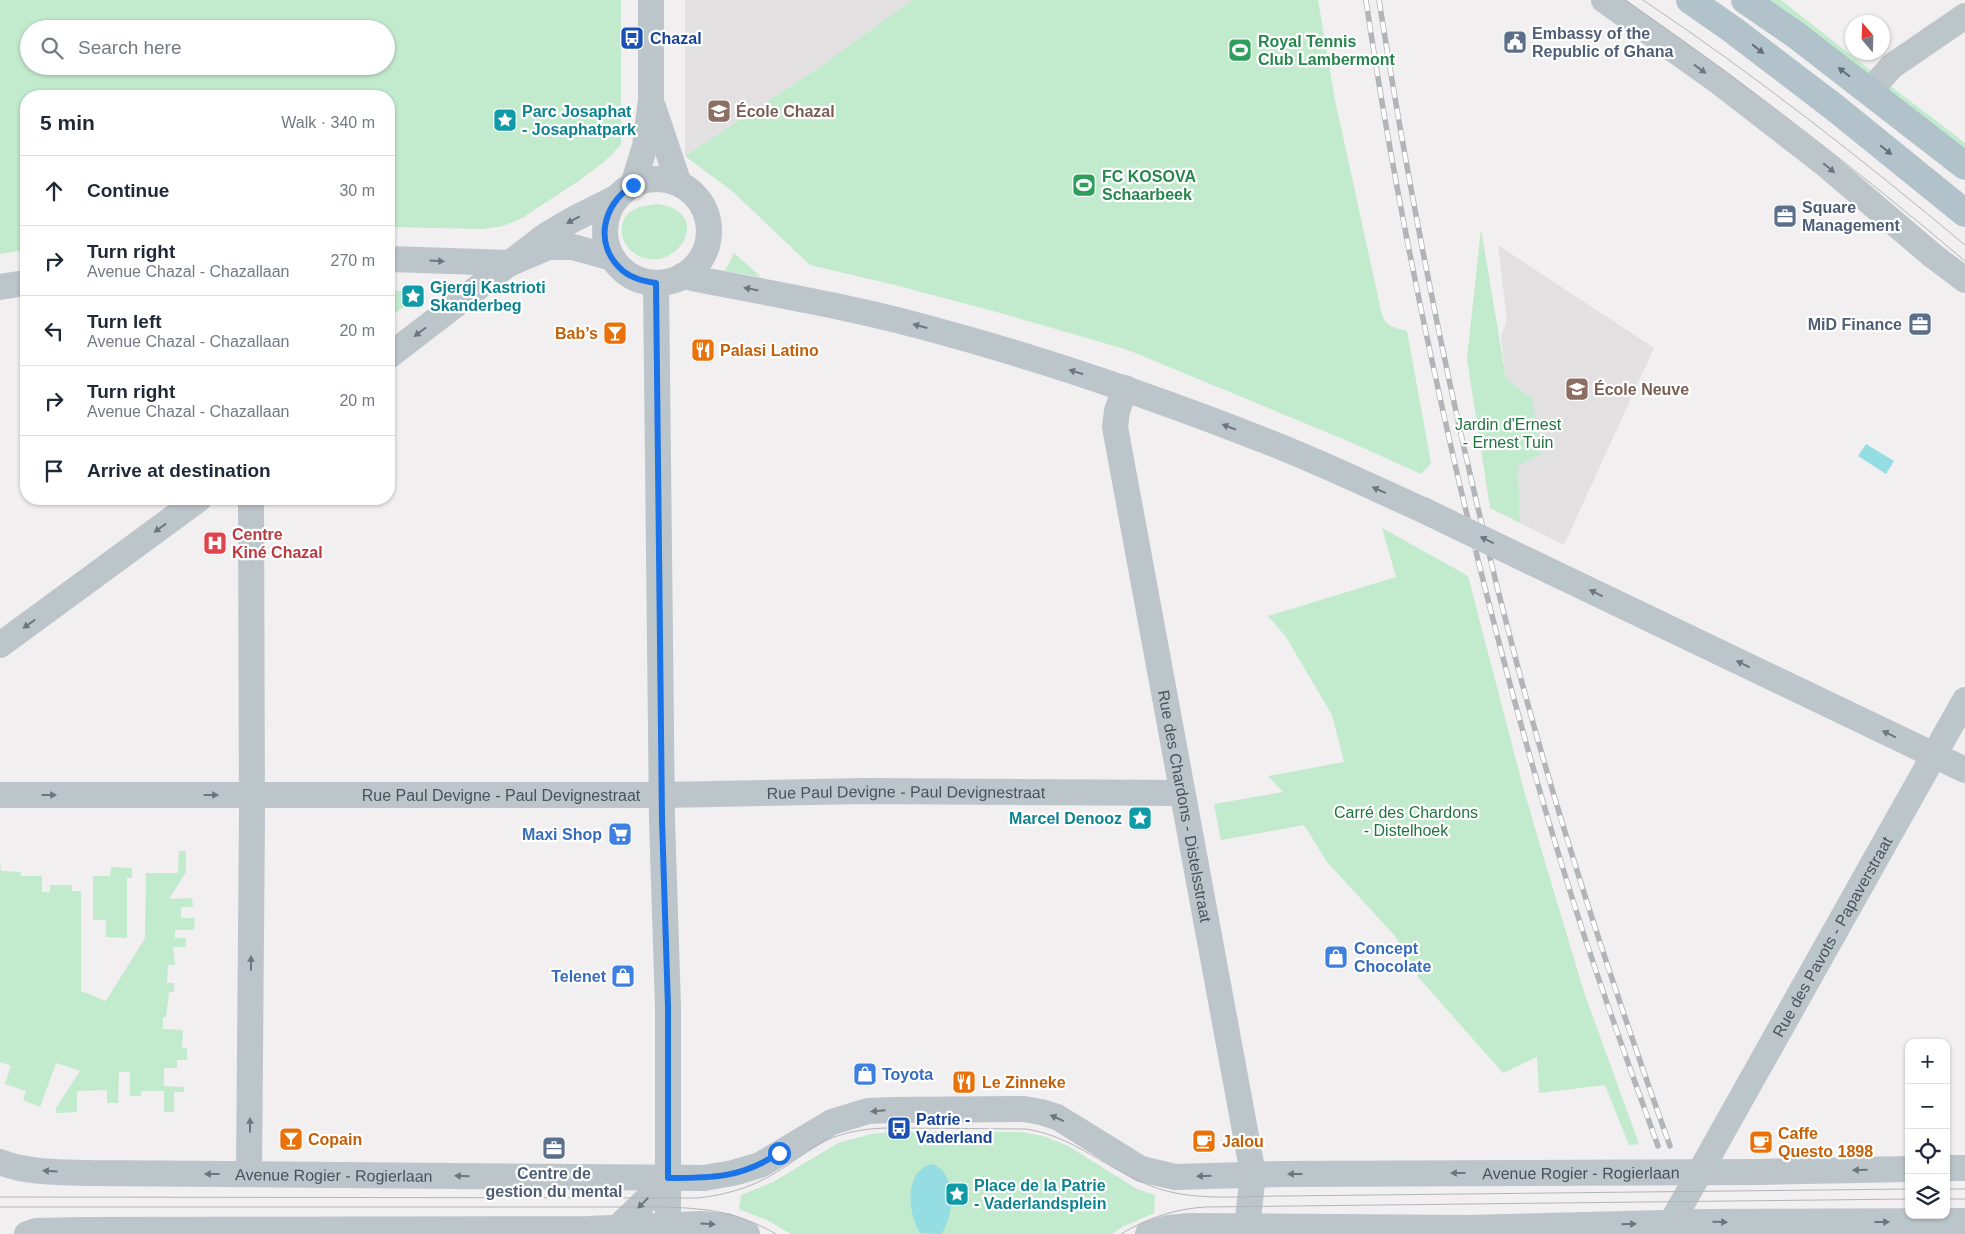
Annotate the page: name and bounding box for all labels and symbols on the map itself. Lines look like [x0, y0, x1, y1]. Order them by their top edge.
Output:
north arrow [1845, 15, 1890, 60]
bus stop icon: Chazal [619, 25, 645, 51]
place label: Embassy of the Republic of Ghana [1532, 25, 1673, 60]
public building icon: Embassy of the Republic of Ghana [1502, 29, 1528, 55]
place label: Chazal [650, 30, 702, 47]
place label: Royal Tennis Club Lambermont [1258, 33, 1396, 68]
sports icon: Royal Tennis Club Lambermont [1227, 37, 1253, 63]
one-way arrow [1751, 44, 1765, 54]
one-way arrow [1694, 64, 1707, 74]
one-way arrow [1837, 66, 1850, 77]
school or university icon: École Chazal [706, 98, 732, 124]
place label: École Chazal [736, 102, 835, 120]
place label: Parc Josaphat - Josaphatpark [522, 103, 636, 138]
place icon: Parc Josaphat - Josaphatpark [492, 107, 518, 133]
one-way arrow [1879, 144, 1892, 155]
one-way arrow [1823, 162, 1836, 173]
place label: FC KOSOVA Schaarbeek [1102, 168, 1196, 203]
sports icon: FC KOSOVA Schaarbeek [1071, 172, 1097, 198]
route end [622, 174, 645, 197]
place label: Square Management [1802, 199, 1900, 234]
office icon: Square Management [1772, 203, 1798, 229]
one-way arrow [565, 216, 580, 224]
one-way arrow [430, 258, 446, 266]
place label: Gjergj Kastrioti Skanderbeg [430, 279, 546, 314]
place icon: Gjergj Kastrioti Skanderbeg [400, 283, 426, 309]
one-way arrow [742, 285, 758, 293]
office icon: MiD Finance [1907, 311, 1933, 337]
place label: MiD Finance [1808, 316, 1902, 333]
bar icon: Bab’s [602, 320, 628, 346]
one-way arrow [913, 322, 928, 330]
place label: Bab’s [555, 325, 598, 342]
one-way arrow [414, 327, 427, 338]
restaurant icon: Palasi Latino [690, 337, 716, 363]
place label: Palasi Latino [720, 342, 819, 359]
one-way arrow [1068, 368, 1083, 376]
school or university icon: École Neuve [1564, 376, 1590, 402]
place label: École Neuve [1594, 380, 1689, 398]
park label: Jardin d'Ernest - Ernest Tuin [1455, 416, 1562, 451]
one-way arrow [1221, 423, 1236, 431]
one-way arrow [1372, 486, 1386, 494]
one-way arrow [154, 522, 167, 533]
place label: Centre Kiné Chazal [232, 526, 323, 561]
hospital icon: Centre Kiné Chazal [202, 530, 228, 556]
one-way arrow [1480, 536, 1494, 544]
one-way arrow [1589, 589, 1604, 597]
one-way arrow [23, 618, 36, 629]
one-way arrow [1736, 660, 1750, 668]
street label: Rue des Chardons - Distelsstraat [1155, 689, 1215, 924]
one-way arrow [1882, 730, 1896, 738]
street label: Rue Paul Devigne - Paul Devignestraat [767, 782, 1046, 801]
street label: Rue Paul Devigne - Paul Devignestraat [362, 787, 641, 804]
one-way arrow [41, 791, 57, 799]
one-way arrow [203, 791, 219, 799]
park label: Carré des Chardons - Distelhoek [1334, 804, 1478, 839]
place icon: Marcel Denooz [1127, 805, 1153, 831]
place label: Marcel Denooz [1009, 810, 1122, 827]
supermarket icon: Maxi Shop [607, 821, 633, 847]
place label: Maxi Shop [522, 826, 602, 843]
street label: Rue des Pavots - Papaverstraat [1769, 833, 1895, 1040]
place label: Concept Chocolate [1354, 940, 1431, 975]
shop icon: Concept Chocolate [1323, 944, 1349, 970]
one-way arrow [247, 955, 255, 971]
shop icon: Telenet [610, 963, 636, 989]
place label: Telenet [551, 968, 607, 985]
shop icon: Toyota [852, 1061, 878, 1087]
place label: Toyota [882, 1066, 933, 1083]
restaurant icon: Le Zinneke [951, 1069, 977, 1095]
place label: Le Zinneke [982, 1074, 1066, 1091]
one-way arrow [870, 1107, 886, 1115]
place label: Patrie - Vaderland [916, 1111, 992, 1146]
one-way arrow [1050, 1113, 1064, 1121]
bus stop icon: Patrie - Vaderland [886, 1115, 912, 1141]
one-way arrow [246, 1117, 254, 1133]
place label: Caffe Questo 1898 [1778, 1125, 1873, 1160]
bar icon: Copain [278, 1126, 304, 1152]
cafe icon: Jalou [1191, 1128, 1217, 1154]
cafe icon: Caffe Questo 1898 [1748, 1129, 1774, 1155]
place label: Copain [308, 1131, 362, 1148]
place label: Jalou [1222, 1133, 1264, 1150]
office icon: Centre de gestion du mental [541, 1135, 567, 1161]
route start [768, 1142, 791, 1165]
street label: Avenue Rogier - Rogierlaan [1482, 1164, 1680, 1182]
place label: Centre de gestion du mental [486, 1165, 622, 1200]
one-way arrow [42, 1166, 58, 1174]
street label: Avenue Rogier - Rogierlaan [235, 1166, 433, 1184]
one-way arrow [1852, 1166, 1868, 1174]
one-way arrow [1449, 1169, 1465, 1177]
one-way arrow [204, 1170, 220, 1178]
one-way arrow [1287, 1170, 1303, 1178]
one-way arrow [454, 1172, 470, 1180]
one-way arrow [1196, 1172, 1212, 1180]
place label: Place de la Patrie - Vaderlandsplein [974, 1177, 1106, 1212]
place icon: Place de la Patrie - Vaderlandsplein [944, 1181, 970, 1207]
one-way arrow [637, 1196, 649, 1208]
one-way arrow [1874, 1218, 1890, 1226]
one-way arrow [1712, 1219, 1728, 1227]
one-way arrow [1621, 1220, 1637, 1228]
one-way arrow [701, 1221, 717, 1229]

